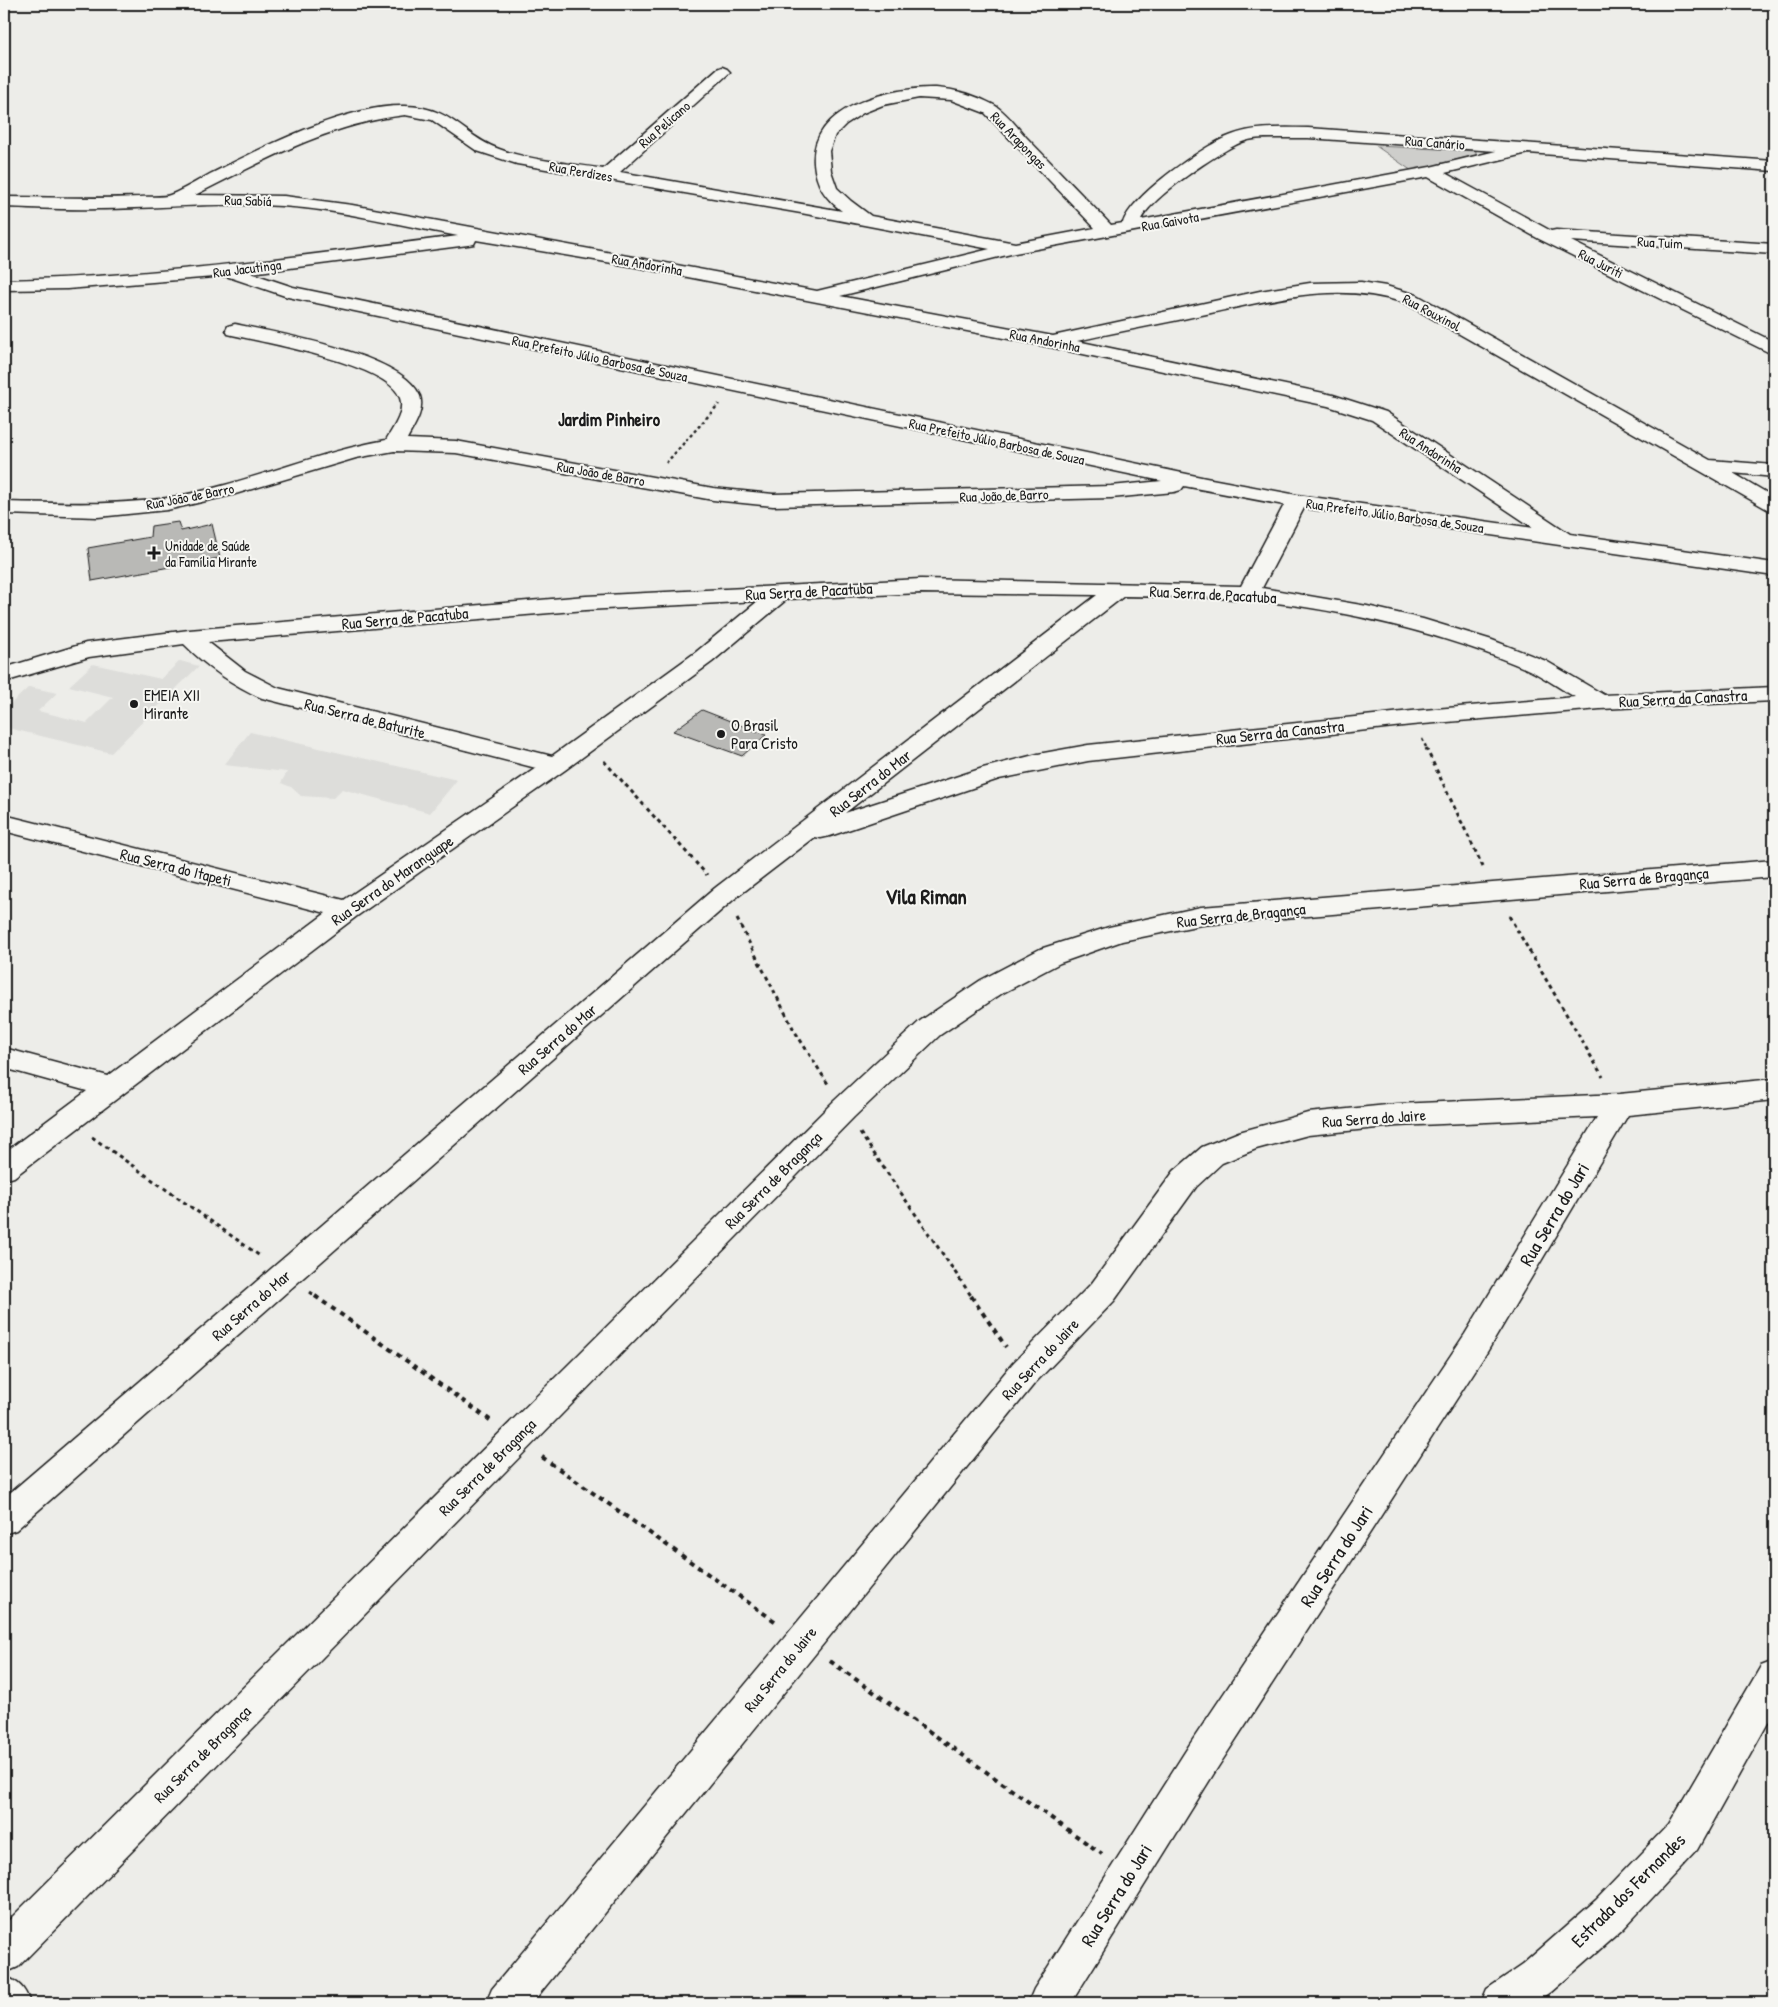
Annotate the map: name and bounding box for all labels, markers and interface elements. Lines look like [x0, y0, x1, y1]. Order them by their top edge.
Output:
street label: Rua Pelicano [634, 96, 694, 152]
street label: Rua Arapongas [986, 107, 1051, 174]
street label: Rua Canário [1405, 130, 1466, 154]
street label: Rua Perdizes [548, 156, 614, 186]
street label: Rua Sabiá [224, 190, 272, 210]
street label: Rua Gaivota [1140, 207, 1200, 235]
street label: Rua Tuim [1637, 231, 1683, 253]
street label: Rua Juriti [1575, 244, 1627, 282]
street label: Rua Andorinha [610, 248, 684, 280]
street label: Rua Jacutinga [212, 254, 283, 283]
street label: Rua Rouxinol [1400, 289, 1465, 335]
street label: Rua Andorinha [1008, 324, 1082, 356]
street label: Rua Prefeito Júlio Barbosa de Souza [510, 330, 690, 386]
district label: Jardim Pinheiro [558, 407, 661, 432]
street label: Rua Prefeito Júlio Barbosa de Souza [907, 413, 1087, 469]
street label: Rua Andorinha [1396, 423, 1466, 478]
street label: Rua João de Barro [555, 456, 647, 490]
street label: Rua João de Barro [144, 478, 236, 514]
street label: Rua João de Barro [959, 484, 1049, 506]
street label: Rua Prefeito Júlio Barbosa de Souza [1305, 493, 1486, 537]
place label: Unidade de Saúde da Família Mirante [165, 536, 258, 571]
marker: Unidade de Saúde da Família Mirante [147, 546, 161, 560]
street label: Rua Serra de Pacatuba [745, 577, 873, 605]
street label: Rua Serra de Pacatuba [1149, 580, 1277, 608]
street label: Rua Serra de Pacatuba [341, 602, 469, 634]
place label: EMEIA XII Mirante [144, 684, 200, 724]
street label: Rua Serra da Canastra [1618, 684, 1748, 712]
street label: Rua Serra de Baturite [302, 692, 428, 744]
marker: EMEIA XII Mirante [128, 698, 140, 710]
place label: O Brasil Para Cristo [731, 714, 798, 754]
street label: Rua Serra da Canastra [1215, 714, 1345, 750]
marker: O Brasil Para Cristo [715, 728, 727, 740]
street label: Rua Serra do Mar [825, 744, 915, 822]
street label: Rua Serra do Maranguape [327, 829, 458, 930]
street label: Rua Serra do Itapeti [118, 843, 234, 891]
street label: Rua Serra de Bragança [1579, 861, 1709, 895]
district label: Vila Riman [885, 882, 967, 911]
street label: Rua Serra de Bragança [1175, 897, 1307, 933]
street label: Rua Serra do Mar [513, 999, 601, 1079]
street label: Rua Serra do Jaire [1321, 1103, 1427, 1133]
street label: Rua Serra de Bragança [719, 1126, 827, 1234]
street label: Rua Serra do Jari [1513, 1157, 1595, 1271]
street label: Rua Serra do Mar [207, 1265, 295, 1345]
street label: Rua Serra do Jaire [996, 1313, 1084, 1405]
street label: Rua Serra de Bragança [433, 1413, 541, 1521]
street label: Rua Serra do Jari [1293, 1500, 1379, 1612]
street label: Rua Serra do Jaire [739, 1621, 822, 1716]
street label: Rua Serra de Bragança [148, 1700, 256, 1808]
street label: Estrada dos Fernandes [1565, 1827, 1691, 1953]
street label: Rua Serra do Jari [1074, 1839, 1158, 1951]

